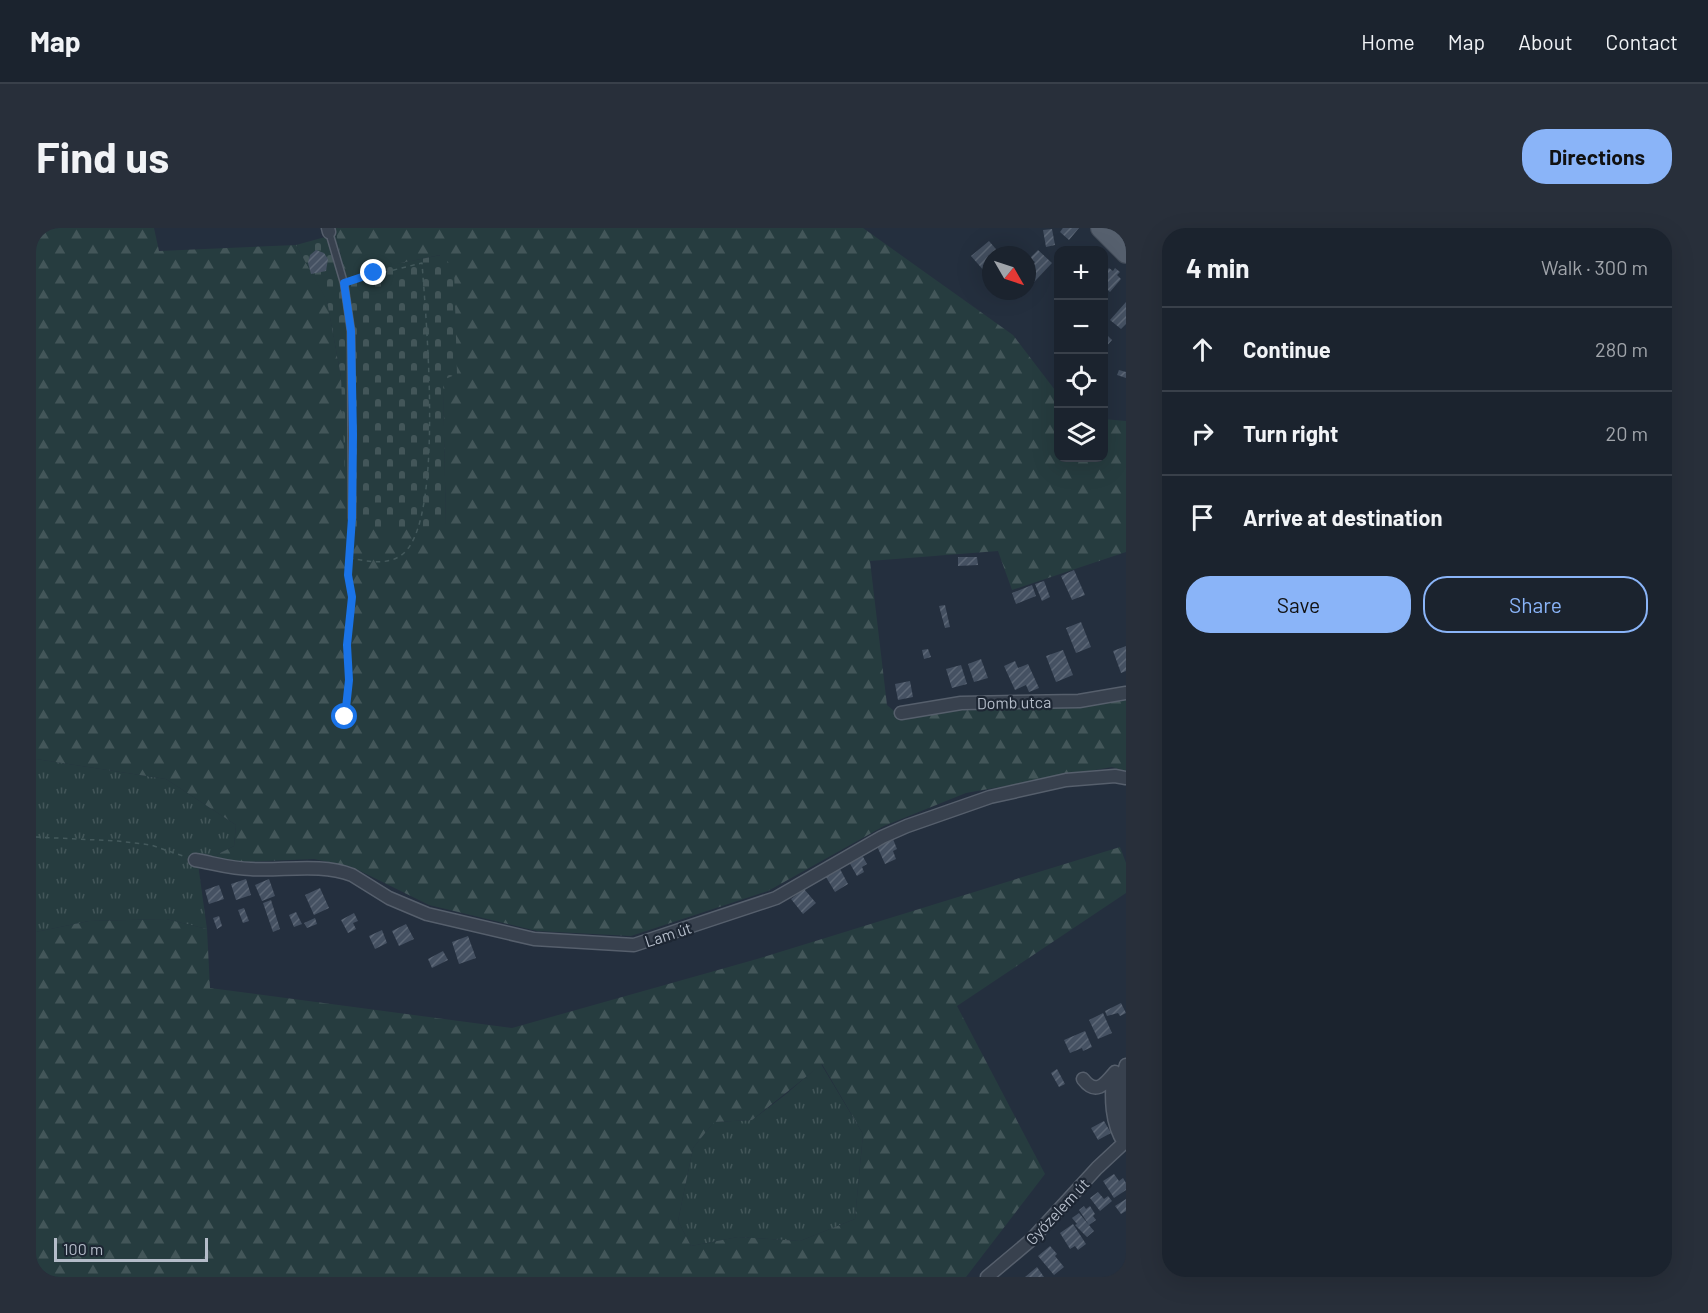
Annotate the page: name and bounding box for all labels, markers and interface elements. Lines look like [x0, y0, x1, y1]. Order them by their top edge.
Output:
text: Map [30, 24, 81, 58]
text: Home [1361, 29, 1415, 54]
text: Map [1448, 29, 1485, 54]
text: About [1518, 29, 1573, 54]
text: Contact [1606, 29, 1678, 54]
button: Directions [1522, 129, 1672, 184]
text: Find us [36, 131, 169, 181]
north arrow [982, 246, 1036, 300]
map controls [1054, 246, 1108, 462]
button: + [1054, 246, 1108, 300]
text: 4 min [1186, 252, 1250, 283]
text: Walk · 300 m [1541, 255, 1648, 279]
route end [360, 259, 386, 285]
button: − [1054, 300, 1108, 354]
icon: ahead [1186, 333, 1219, 366]
text: Continue [1243, 336, 1331, 362]
text: 280 m [1595, 337, 1648, 361]
button: locate [1054, 354, 1108, 408]
button: layers [1054, 408, 1108, 462]
icon: right [1186, 417, 1219, 450]
text: Turn right [1243, 420, 1338, 446]
text: 20 m [1605, 421, 1648, 445]
icon: arrive [1186, 501, 1219, 534]
text: Arrive at destination [1243, 504, 1442, 530]
button: Save [1186, 576, 1411, 633]
button: Share [1423, 576, 1648, 633]
street label: Domb utca [977, 692, 1051, 712]
route start [331, 703, 357, 729]
street label: Lam út [642, 918, 694, 950]
street label: Győzelem út [1021, 1174, 1093, 1248]
scale bar [54, 1235, 208, 1262]
text: 100 m [63, 1239, 103, 1258]

